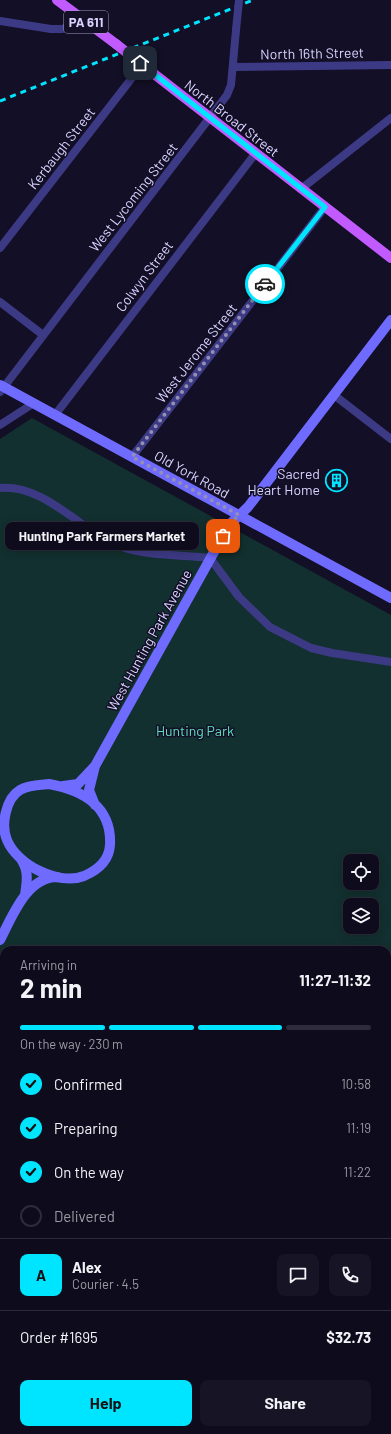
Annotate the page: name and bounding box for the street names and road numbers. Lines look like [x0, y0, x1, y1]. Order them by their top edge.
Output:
road number: PA 611 [64, 11, 108, 33]
street label: North 16th Street [260, 44, 364, 62]
street label: North Broad Street [181, 76, 283, 160]
street label: Kerbaugh Street [24, 104, 98, 192]
street label: West Lycoming Street [85, 139, 181, 255]
street label: Colwyn Street [112, 237, 176, 315]
street label: West Jerome Street [152, 300, 240, 406]
street label: Old York Road [152, 446, 232, 502]
street label: West Hunting Park Avenue [103, 566, 195, 714]

